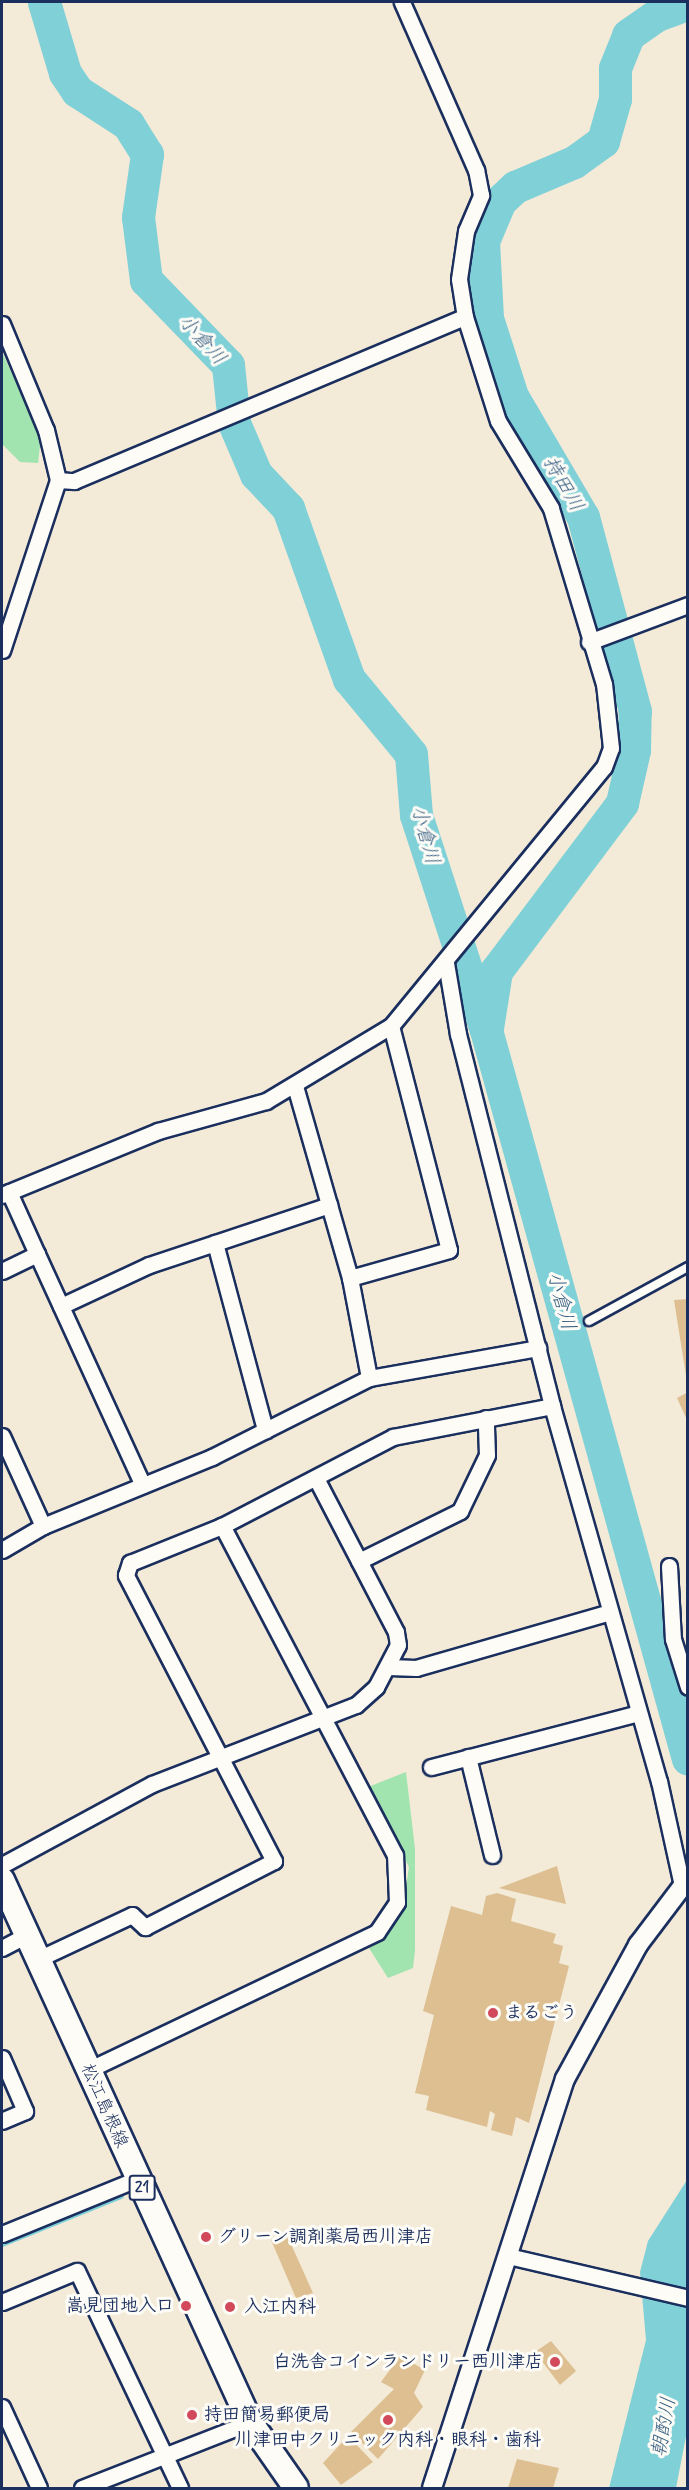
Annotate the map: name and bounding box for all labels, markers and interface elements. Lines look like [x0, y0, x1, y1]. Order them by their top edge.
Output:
water label: 小倉川 [173, 310, 231, 370]
water label: 持田川 [538, 452, 588, 516]
water label: 小倉川 [406, 803, 444, 867]
water label: 小倉川 [542, 1269, 580, 1333]
place label: まるごう [505, 2002, 577, 2024]
marker: まるごう [486, 2006, 500, 2020]
street label: 松江島根線 [76, 2060, 132, 2152]
road number: 21 [128, 2175, 156, 2201]
place label: グリーン調剤薬局西川津店 [218, 2226, 434, 2248]
marker: グリーン調剤薬局西川津店 [199, 2230, 213, 2244]
place label: 嵩見団地入口 [66, 2295, 174, 2317]
place label: 入江内科 [244, 2296, 316, 2318]
marker: 入江内科 [221, 2298, 239, 2316]
marker: 嵩見団地入口 [179, 2299, 193, 2313]
place label: 白洗舎コインランドリー西川津店 [273, 2351, 543, 2373]
marker: 白洗舎コインランドリー西川津店 [548, 2355, 562, 2369]
water label: 朝酌川 [647, 2395, 681, 2459]
place label: 持田簡易郵便局 [204, 2404, 330, 2426]
marker: 持田簡易郵便局 [185, 2408, 199, 2422]
marker: 川津田中クリニック内科・眼科・歯科 [381, 2413, 395, 2427]
place label: 川津田中クリニック内科・眼科・歯科 [235, 2429, 541, 2451]

